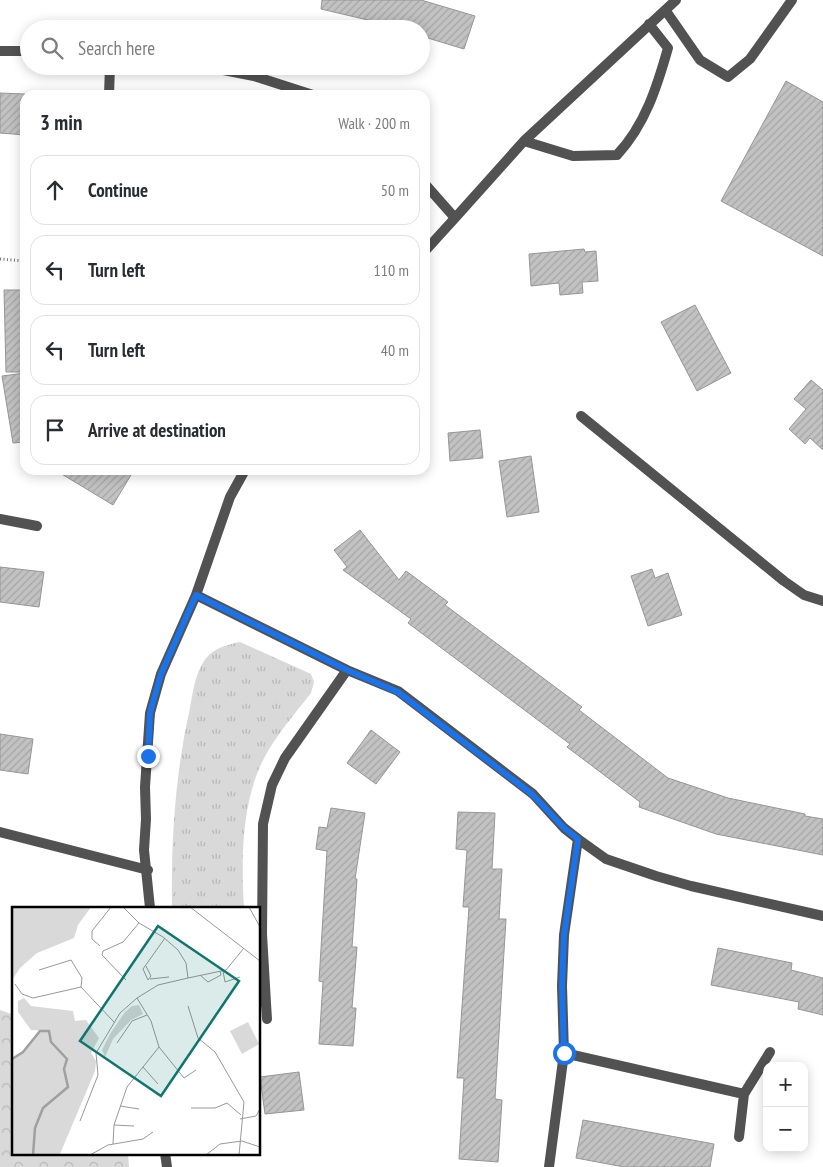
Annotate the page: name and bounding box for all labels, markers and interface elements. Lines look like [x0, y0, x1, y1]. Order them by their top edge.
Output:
search box [20, 20, 430, 75]
icon: search [38, 34, 66, 62]
text: Search here [78, 36, 155, 60]
text: 3 min [40, 109, 82, 136]
text: Walk · 200 m [338, 113, 410, 133]
icon: ahead [41, 176, 69, 204]
text: Continue [88, 178, 148, 202]
text: 50 m [381, 180, 409, 200]
icon: left [41, 256, 69, 284]
text: Turn left [88, 258, 145, 282]
text: 110 m [374, 260, 409, 280]
icon: left [41, 336, 69, 364]
text: Turn left [88, 338, 145, 362]
text: 40 m [381, 340, 409, 360]
icon: arrive [41, 416, 69, 444]
text: Arrive at destination [88, 418, 226, 442]
route end [137, 745, 160, 768]
inset map [12, 907, 260, 1154]
route start [553, 1042, 576, 1065]
map controls [763, 1062, 808, 1152]
button: + [763, 1062, 808, 1107]
button: − [763, 1107, 808, 1152]

